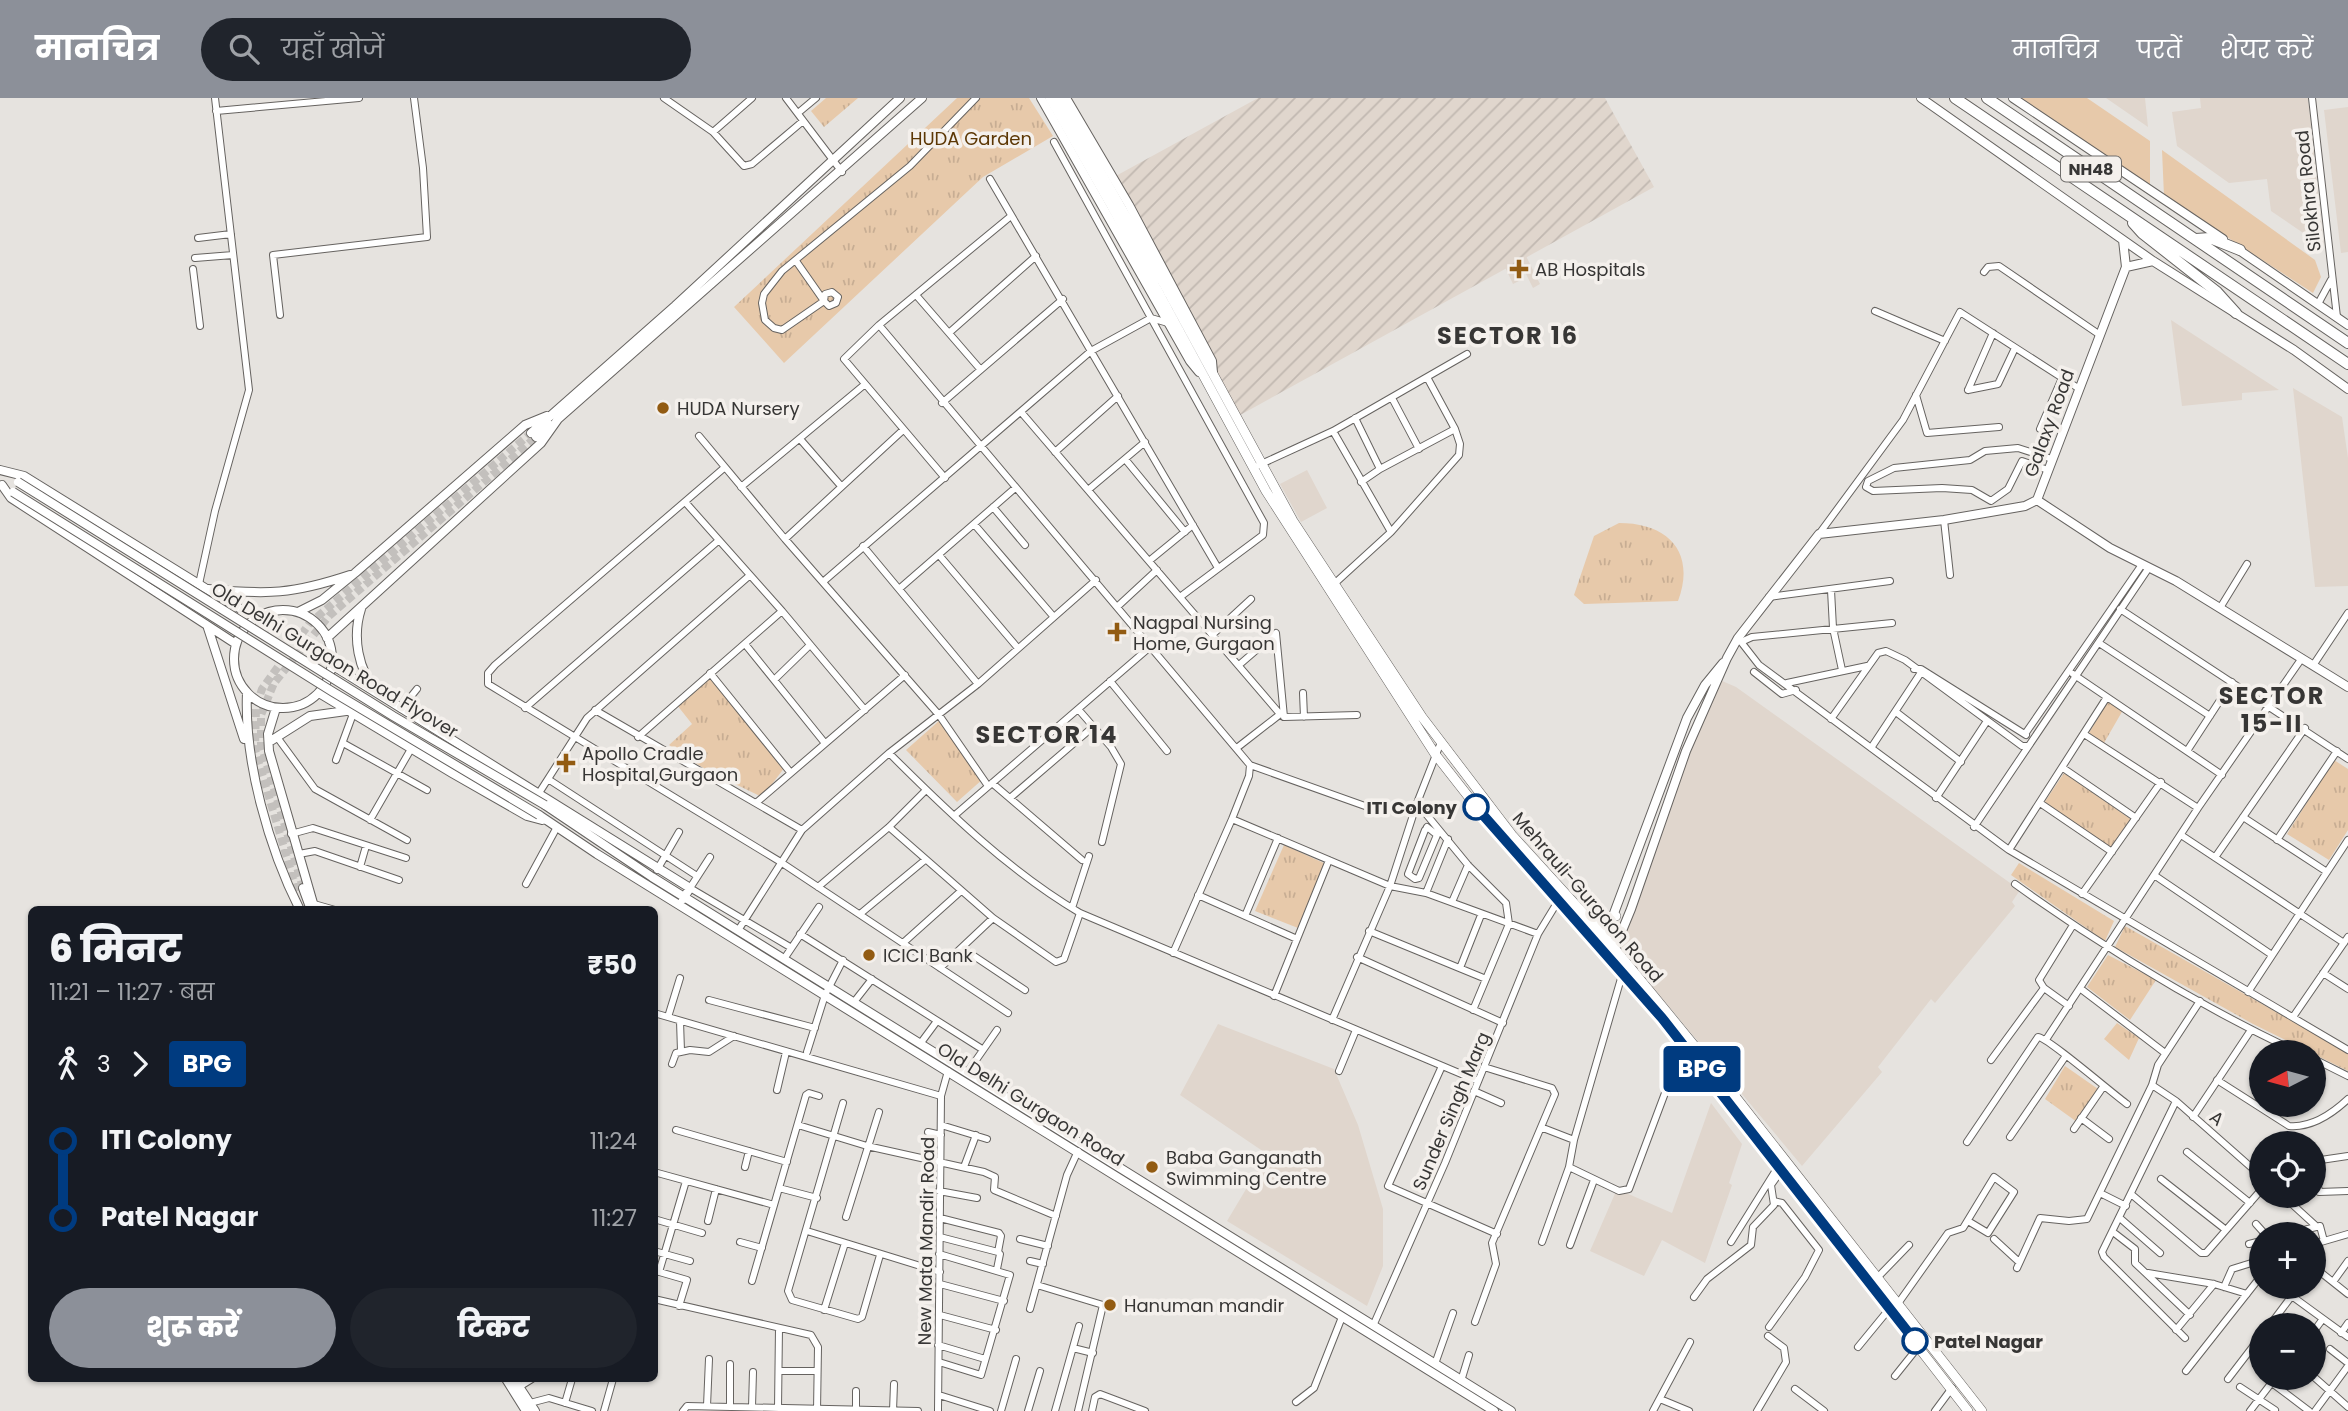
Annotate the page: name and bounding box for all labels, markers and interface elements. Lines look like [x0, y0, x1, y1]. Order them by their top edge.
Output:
search box [201, 18, 691, 81]
text: मानचित्र [35, 25, 159, 72]
icon: search [225, 30, 263, 68]
text: यहाँ खोजें [281, 31, 384, 67]
text: मानचित्र [2012, 33, 2099, 66]
text: परतें [2137, 33, 2182, 66]
text: शेयर करें [2220, 33, 2313, 66]
park label: HUDA Garden [910, 126, 1032, 151]
street label: Silokhra Road [2289, 129, 2327, 253]
road number: NH48 [2061, 156, 2121, 181]
place label: AB Hospitals [1535, 257, 1645, 282]
marker: AB Hospitals [1509, 259, 1529, 279]
district label: SECTOR 16 [1437, 319, 1579, 352]
street label: Galaxy Road [2018, 366, 2080, 480]
place label: HUDA Nursery [677, 396, 800, 421]
marker: HUDA Nursery [655, 400, 671, 416]
street label: Old Delhi Gurgaon Road Flyover [207, 576, 463, 744]
place label: Nagpal Nursing Home, Gurgaon [1133, 610, 1275, 656]
marker: Nagpal Nursing Home, Gurgaon [1107, 622, 1127, 642]
district label: SECTOR 15-II [2219, 679, 2325, 740]
district label: SECTOR 14 [975, 718, 1119, 751]
place label: Apollo Cradle Hospital,Gurgaon [582, 741, 738, 787]
marker: Apollo Cradle Hospital,Gurgaon [556, 753, 576, 773]
marker: ITI Colony [1463, 794, 1489, 820]
place label: ITI Colony [1366, 795, 1458, 820]
street label: Mehrauli-Gurgaon Road [1507, 806, 1669, 988]
text: 6 मिनट [49, 922, 182, 975]
place label: ICICI Bank [883, 943, 974, 968]
text: ₹50 [588, 947, 637, 983]
marker: ICICI Bank [861, 947, 877, 963]
text: 11:21 – 11:27 · बस [49, 976, 214, 1008]
street label: Sunder Singh Marg [1406, 1028, 1496, 1194]
street label: Old Delhi Gurgaon Road [933, 1036, 1129, 1172]
north arrow [2249, 1040, 2326, 1116]
map controls [2249, 1040, 2326, 1390]
icon: walk [49, 1045, 87, 1083]
icon: forward [121, 1045, 159, 1083]
line badge: BPG [1662, 1046, 1742, 1092]
text: BPG [183, 1047, 232, 1080]
text: 3 [97, 1048, 111, 1080]
text: BPG [1677, 1052, 1727, 1085]
street label: A [2204, 1105, 2230, 1131]
text: ITI Colony [101, 1122, 232, 1158]
text: 11:24 [590, 1125, 637, 1157]
button: locate [2249, 1131, 2326, 1208]
street label: New Mata Mandir Road [912, 1136, 940, 1346]
place label: Baba Ganganath Swimming Centre [1166, 1145, 1327, 1191]
marker: Baba Ganganath Swimming Centre [1144, 1159, 1160, 1175]
text: Patel Nagar [101, 1199, 258, 1235]
text: 11:27 [592, 1202, 637, 1234]
button: + [2249, 1222, 2326, 1299]
button: शुरू करें [49, 1288, 336, 1368]
button: टिकट [350, 1288, 637, 1368]
place label: Hanuman mandir [1124, 1293, 1285, 1318]
marker: Hanuman mandir [1102, 1297, 1118, 1313]
button: − [2249, 1313, 2326, 1390]
marker: Patel Nagar [1902, 1328, 1928, 1354]
place label: Patel Nagar [1934, 1329, 2043, 1354]

